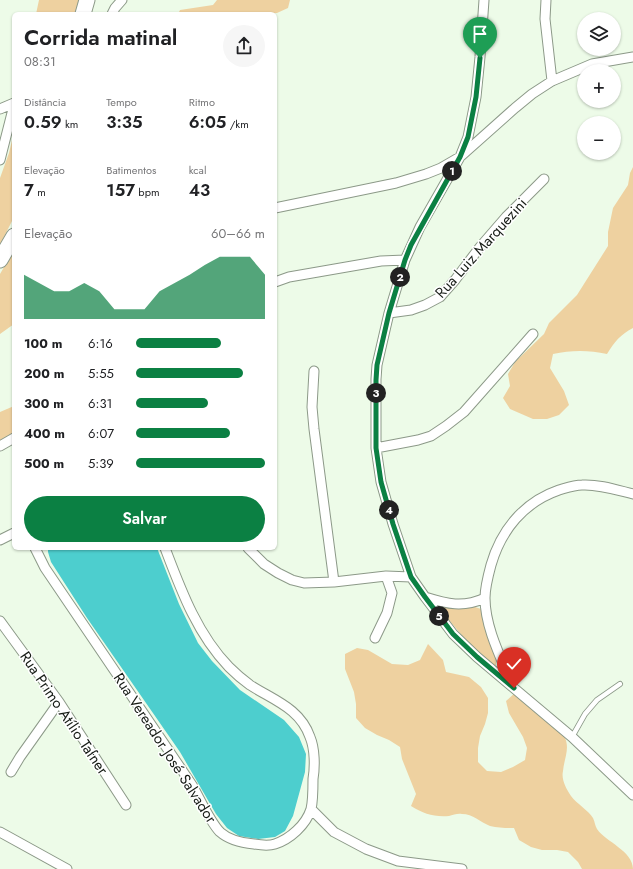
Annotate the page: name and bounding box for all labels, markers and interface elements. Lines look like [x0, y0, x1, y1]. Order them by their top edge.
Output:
map controls [577, 12, 621, 160]
button: layers [577, 12, 621, 56]
pin [463, 17, 497, 58]
text: Corrida matinal [24, 21, 178, 53]
icon: arrive [469, 23, 491, 45]
button: share [223, 25, 265, 67]
text: 08:31 [24, 52, 56, 71]
button: + [577, 64, 621, 108]
text: Distância [24, 94, 66, 110]
text: Tempo [106, 94, 137, 110]
text: Ritmo [189, 94, 215, 110]
text: 0.59 [24, 110, 62, 134]
text: 3:35 [106, 110, 143, 134]
text: 6:05 [189, 110, 226, 134]
text: km [62, 116, 78, 132]
text: /km [226, 116, 249, 132]
button: − [577, 116, 621, 160]
pin: 1 [442, 161, 462, 181]
text: Elevação [24, 162, 65, 178]
text: Batimentos [106, 162, 156, 178]
text: kcal [189, 162, 206, 178]
text: 1 [449, 163, 455, 179]
text: 7 [24, 178, 34, 202]
text: 157 [106, 178, 135, 202]
text: 43 [189, 178, 210, 202]
text: m [34, 184, 46, 200]
text: bpm [135, 184, 159, 200]
street label: Rua Luiz Marquezini [430, 193, 532, 303]
text: Elevação [24, 224, 72, 243]
text: 60–66 m [211, 224, 265, 243]
pin: 2 [390, 267, 410, 287]
text: 2 [396, 269, 404, 285]
text: 100 m [24, 334, 62, 353]
text: 6:16 [88, 334, 113, 353]
text: 200 m [24, 364, 64, 383]
text: 5:55 [88, 364, 114, 383]
pin: 3 [366, 383, 386, 403]
text: 3 [373, 385, 379, 401]
text: 300 m [24, 394, 64, 413]
text: 6:31 [88, 394, 112, 413]
text: 400 m [24, 424, 65, 443]
text: 6:07 [88, 424, 114, 443]
text: 500 m [24, 454, 64, 473]
text: 5:39 [88, 454, 114, 473]
button: Salvar [24, 496, 265, 542]
pin: 4 [379, 500, 399, 520]
text: 4 [385, 502, 393, 518]
pin: 5 [429, 606, 449, 626]
text: 5 [435, 608, 443, 624]
street label: Rua Primo Atílio Tafner [14, 647, 114, 780]
pin [497, 647, 531, 688]
icon: check [503, 653, 525, 675]
street label: Rua Vereador José Salvador [108, 668, 222, 828]

